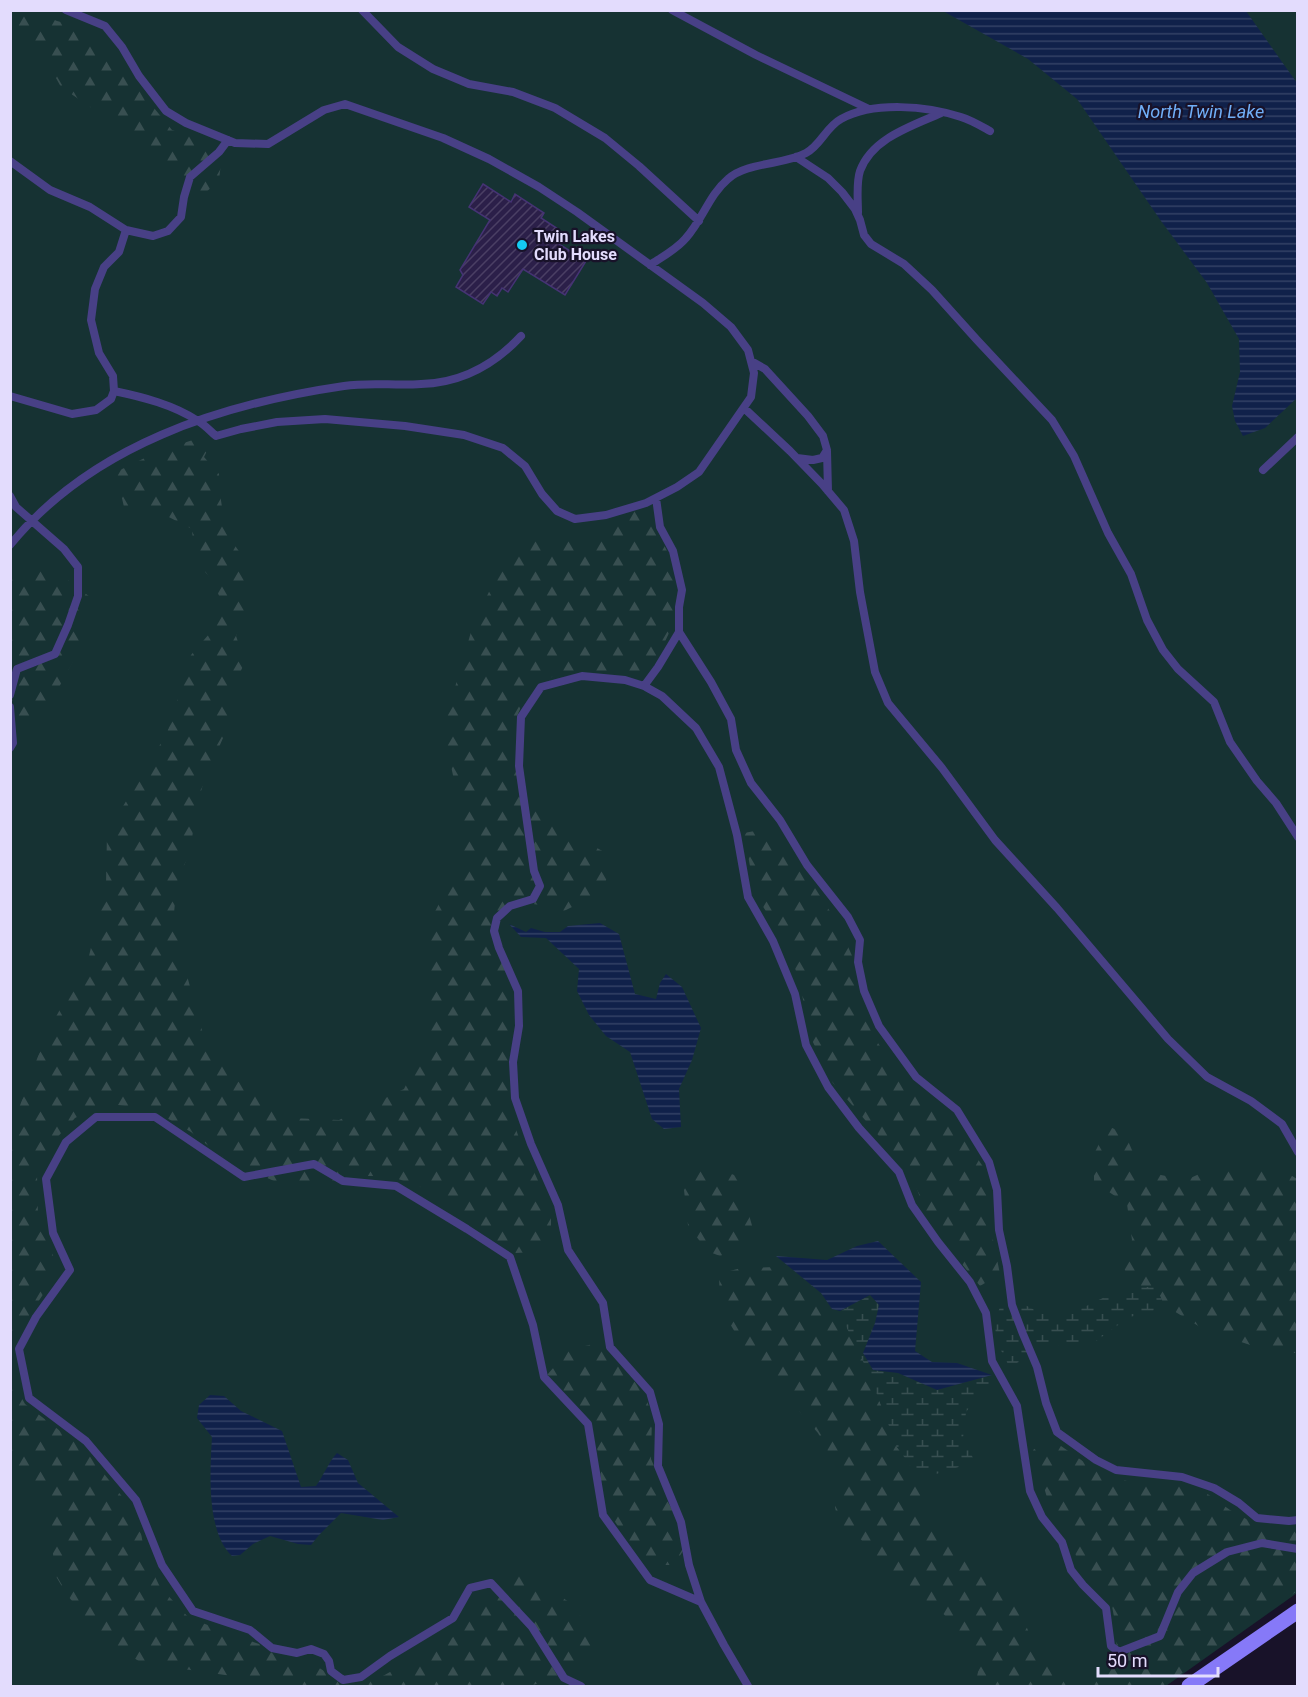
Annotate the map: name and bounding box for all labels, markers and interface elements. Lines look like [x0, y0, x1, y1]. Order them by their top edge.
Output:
water label: North Twin Lake [1138, 101, 1264, 122]
place label: Twin Lakes Club House [534, 227, 617, 264]
marker: Twin Lakes Club House [515, 238, 529, 252]
scale bar [1098, 1640, 1218, 1678]
text: 50 m [1107, 1650, 1147, 1671]

